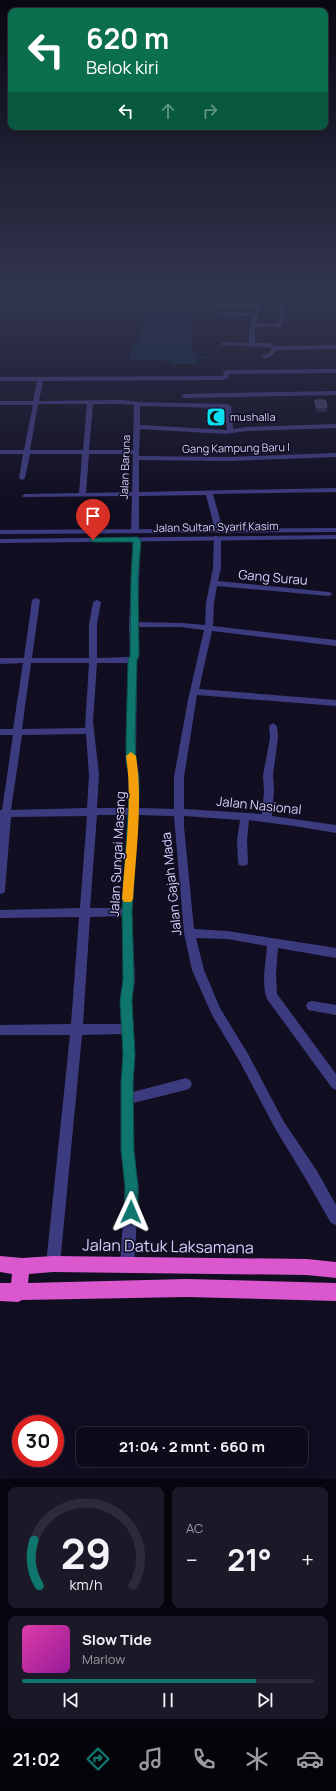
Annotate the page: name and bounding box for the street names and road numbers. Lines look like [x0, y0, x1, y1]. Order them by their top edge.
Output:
street label: Jalan Baruna [116, 434, 133, 500]
street label: Gang Kampung Baru I [182, 439, 290, 456]
street label: Jalan Sultan Syarif Kasim [153, 518, 279, 535]
street label: Gang Surau [238, 565, 308, 589]
street label: Jalan Sungai Masang [105, 791, 129, 917]
street label: Jalan Nasional [216, 792, 302, 818]
street label: Jalan Gajah Mada [157, 831, 185, 937]
street label: Jalan Datuk Laksamana [82, 1234, 254, 1258]

